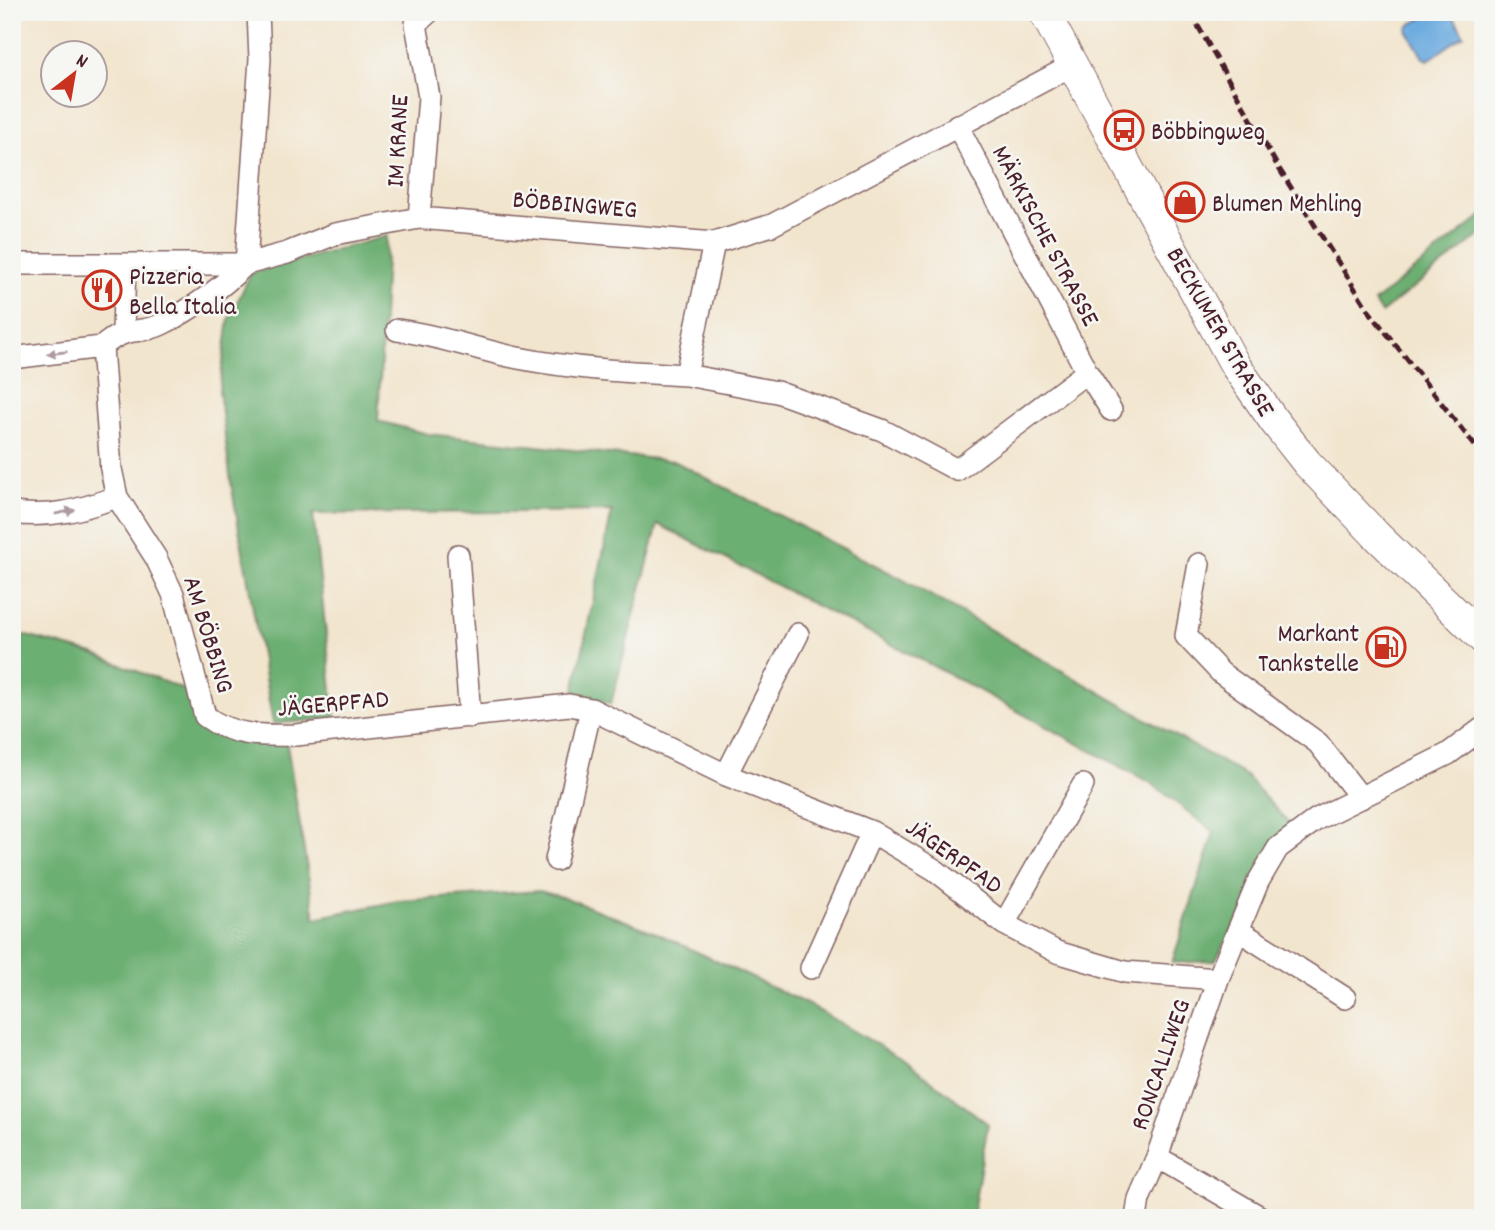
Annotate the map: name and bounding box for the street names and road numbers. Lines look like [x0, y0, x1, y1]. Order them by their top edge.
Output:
street label: IM KRANE [379, 94, 420, 188]
street label: MÄRKISCHE STRASSE [981, 140, 1107, 334]
street label: BÖBBINGWEG [511, 183, 639, 230]
street label: BECKUMER STRASSE [1155, 241, 1283, 425]
street label: AM BÖBBING [171, 572, 242, 698]
street label: JÄGERPFAD [276, 682, 390, 729]
street label: JÄGERPFAD [897, 811, 1009, 905]
street label: RONCALLIWEG [1123, 995, 1202, 1136]

